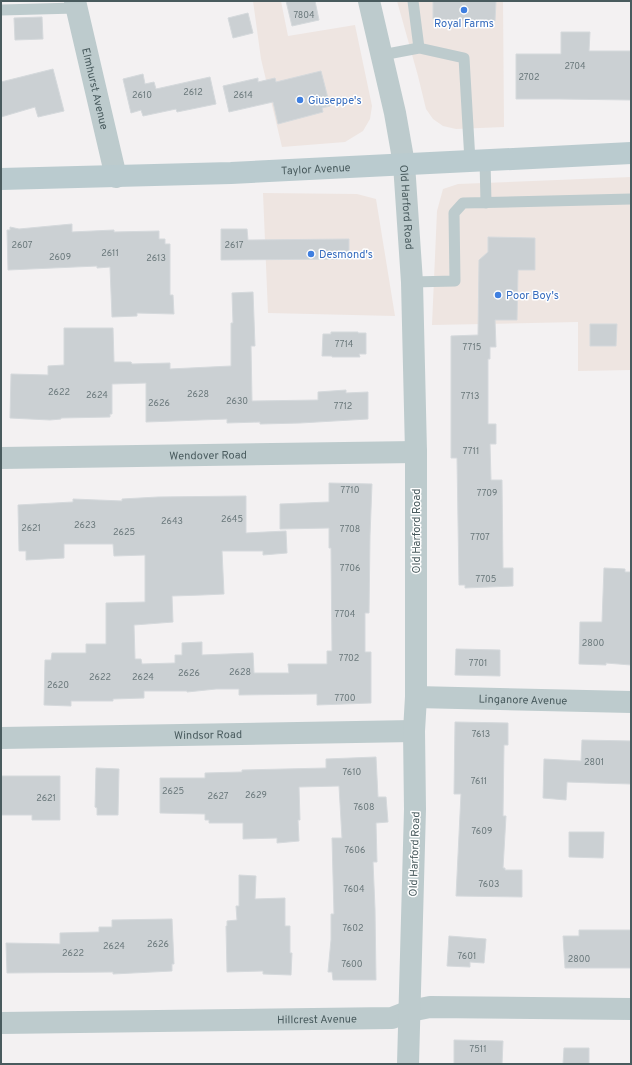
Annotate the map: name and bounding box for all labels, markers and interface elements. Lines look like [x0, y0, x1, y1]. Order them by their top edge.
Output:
marker: Royal Farms [459, 5, 469, 15]
house number: 7804 [293, 10, 315, 21]
place label: Royal Farms [434, 17, 494, 31]
street label: Elmhurst Avenue [78, 47, 111, 131]
house number: 2704 [564, 61, 586, 72]
house number: 2702 [518, 72, 540, 83]
house number: 2612 [183, 87, 203, 98]
house number: 2610 [132, 90, 152, 101]
house number: 2614 [233, 90, 253, 101]
place label: Giuseppe's [308, 94, 362, 108]
marker: Giuseppe's [295, 95, 305, 105]
street label: Taylor Avenue [281, 161, 351, 178]
street label: Old Harford Road [396, 164, 416, 250]
house number: 2607 [11, 240, 33, 251]
house number: 2617 [225, 240, 244, 251]
house number: 2611 [101, 248, 119, 259]
place label: Desmond's [319, 248, 373, 262]
marker: Desmond's [306, 249, 316, 259]
house number: 2609 [49, 252, 71, 263]
house number: 2613 [146, 253, 166, 264]
place label: Poor Boy's [506, 289, 559, 303]
marker: Poor Boy's [493, 290, 503, 300]
house number: 7714 [335, 339, 354, 350]
house number: 7715 [463, 342, 481, 353]
house number: 2622 [48, 387, 70, 398]
house number: 2628 [187, 389, 209, 400]
house number: 2624 [86, 390, 108, 401]
house number: 7713 [461, 391, 479, 402]
house number: 2630 [226, 396, 248, 407]
house number: 2626 [148, 398, 170, 409]
house number: 7712 [334, 401, 352, 412]
house number: 7711 [463, 446, 479, 457]
street label: Wendover Road [169, 448, 247, 464]
house number: 7710 [340, 485, 360, 496]
street label: Old Harford Road [410, 488, 424, 574]
house number: 7709 [477, 488, 497, 499]
house number: 2645 [221, 514, 243, 525]
house number: 2643 [161, 516, 183, 527]
house number: 2623 [74, 520, 96, 531]
house number: 2621 [21, 523, 41, 534]
house number: 7708 [340, 524, 360, 535]
house number: 2625 [113, 527, 135, 538]
house number: 7707 [470, 532, 490, 543]
house number: 7706 [340, 563, 360, 574]
house number: 7705 [476, 574, 496, 585]
house number: 7704 [335, 609, 356, 620]
house number: 2800 [582, 638, 604, 649]
house number: 7702 [339, 653, 359, 664]
house number: 7701 [469, 658, 487, 669]
house number: 2628 [229, 667, 251, 678]
house number: 2626 [178, 668, 200, 679]
house number: 2622 [89, 672, 111, 683]
house number: 2624 [132, 672, 154, 683]
house number: 2620 [47, 680, 69, 691]
street label: Linganore Avenue [478, 692, 568, 709]
house number: 7700 [335, 693, 356, 704]
street label: Windsor Road [174, 728, 242, 743]
house number: 7613 [472, 729, 490, 740]
house number: 2801 [584, 757, 604, 768]
house number: 7610 [343, 767, 362, 778]
house number: 7611 [471, 776, 487, 787]
house number: 2625 [162, 786, 184, 797]
house number: 2629 [245, 790, 267, 801]
house number: 2627 [208, 791, 229, 802]
house number: 2621 [36, 793, 56, 804]
house number: 7608 [354, 802, 374, 813]
street label: Old Harford Road [407, 811, 423, 897]
house number: 7609 [472, 826, 492, 837]
house number: 7606 [345, 845, 365, 856]
house number: 7603 [479, 879, 499, 890]
house number: 7604 [344, 884, 365, 895]
house number: 7602 [343, 923, 363, 934]
house number: 2626 [147, 939, 169, 950]
house number: 2624 [103, 941, 125, 952]
house number: 2622 [62, 948, 84, 959]
house number: 7601 [458, 951, 476, 962]
house number: 2800 [568, 954, 590, 965]
house number: 7600 [341, 959, 363, 970]
street label: Hillcrest Avenue [277, 1012, 357, 1027]
house number: 7511 [469, 1044, 487, 1055]

